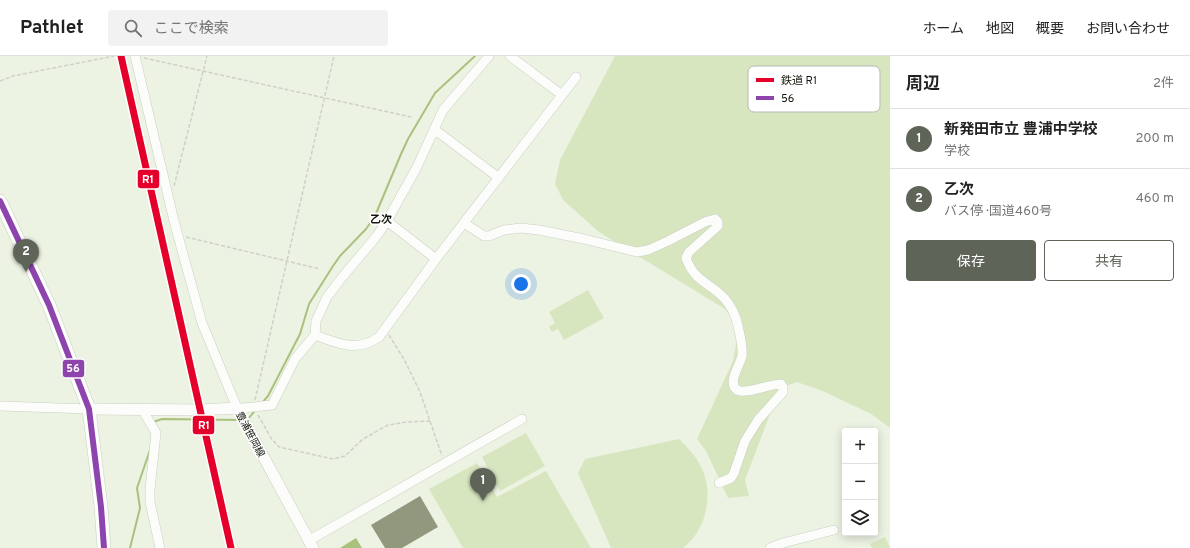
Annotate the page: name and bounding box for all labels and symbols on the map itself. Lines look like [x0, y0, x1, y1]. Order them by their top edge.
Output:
legend [748, 66, 880, 112]
text: 鉄道 R1 [781, 74, 817, 88]
text: 56 [781, 92, 794, 106]
line badge: R1 [137, 169, 160, 189]
text: R1 [142, 173, 154, 187]
district label: 乙次 [370, 213, 392, 227]
pin: 2 [13, 239, 39, 272]
your location [511, 274, 531, 294]
line badge: 56 [62, 359, 85, 378]
text: 56 [66, 362, 80, 376]
street label: 豊浦笹岡線 [232, 410, 267, 460]
line badge: R1 [192, 415, 215, 435]
text: R1 [198, 419, 210, 433]
pin: 1 [470, 468, 496, 501]

